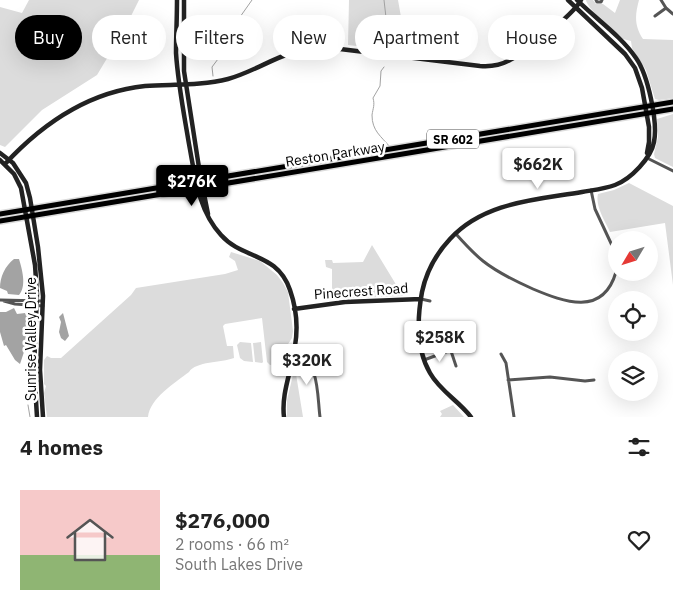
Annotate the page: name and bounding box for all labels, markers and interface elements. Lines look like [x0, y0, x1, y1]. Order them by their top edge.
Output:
chip: Buy [15, 15, 82, 60]
chip: Rent [92, 15, 166, 60]
chip: Filters [176, 15, 263, 60]
chip: New [273, 15, 345, 60]
chip: Apartment [355, 15, 478, 60]
chip: House [488, 15, 575, 60]
road number: SR 602 [427, 130, 479, 148]
street label: Reston Parkway [284, 137, 386, 171]
pin: $662K [503, 148, 573, 190]
text: $662K [513, 154, 563, 174]
pin: $276K [157, 164, 227, 207]
text: $276K [167, 171, 217, 191]
north arrow [608, 231, 658, 281]
map controls [608, 231, 658, 401]
street label: Sunrise Valley Drive [22, 277, 40, 401]
street label: Pinecrest Road [313, 279, 409, 303]
button: locate [608, 291, 658, 341]
pin: $258K [405, 320, 475, 363]
text: $258K [415, 327, 465, 347]
pin: $320K [272, 344, 342, 386]
text: $320K [282, 350, 332, 370]
button: layers [608, 351, 658, 401]
text: 4 homes [20, 433, 103, 461]
icon: filters [625, 433, 653, 461]
text: $276,000 [175, 506, 270, 534]
icon: home [60, 510, 120, 570]
icon: heart [625, 526, 653, 554]
text: 2 rooms · 66 m² [175, 534, 289, 554]
text: South Lakes Drive [175, 554, 303, 574]

